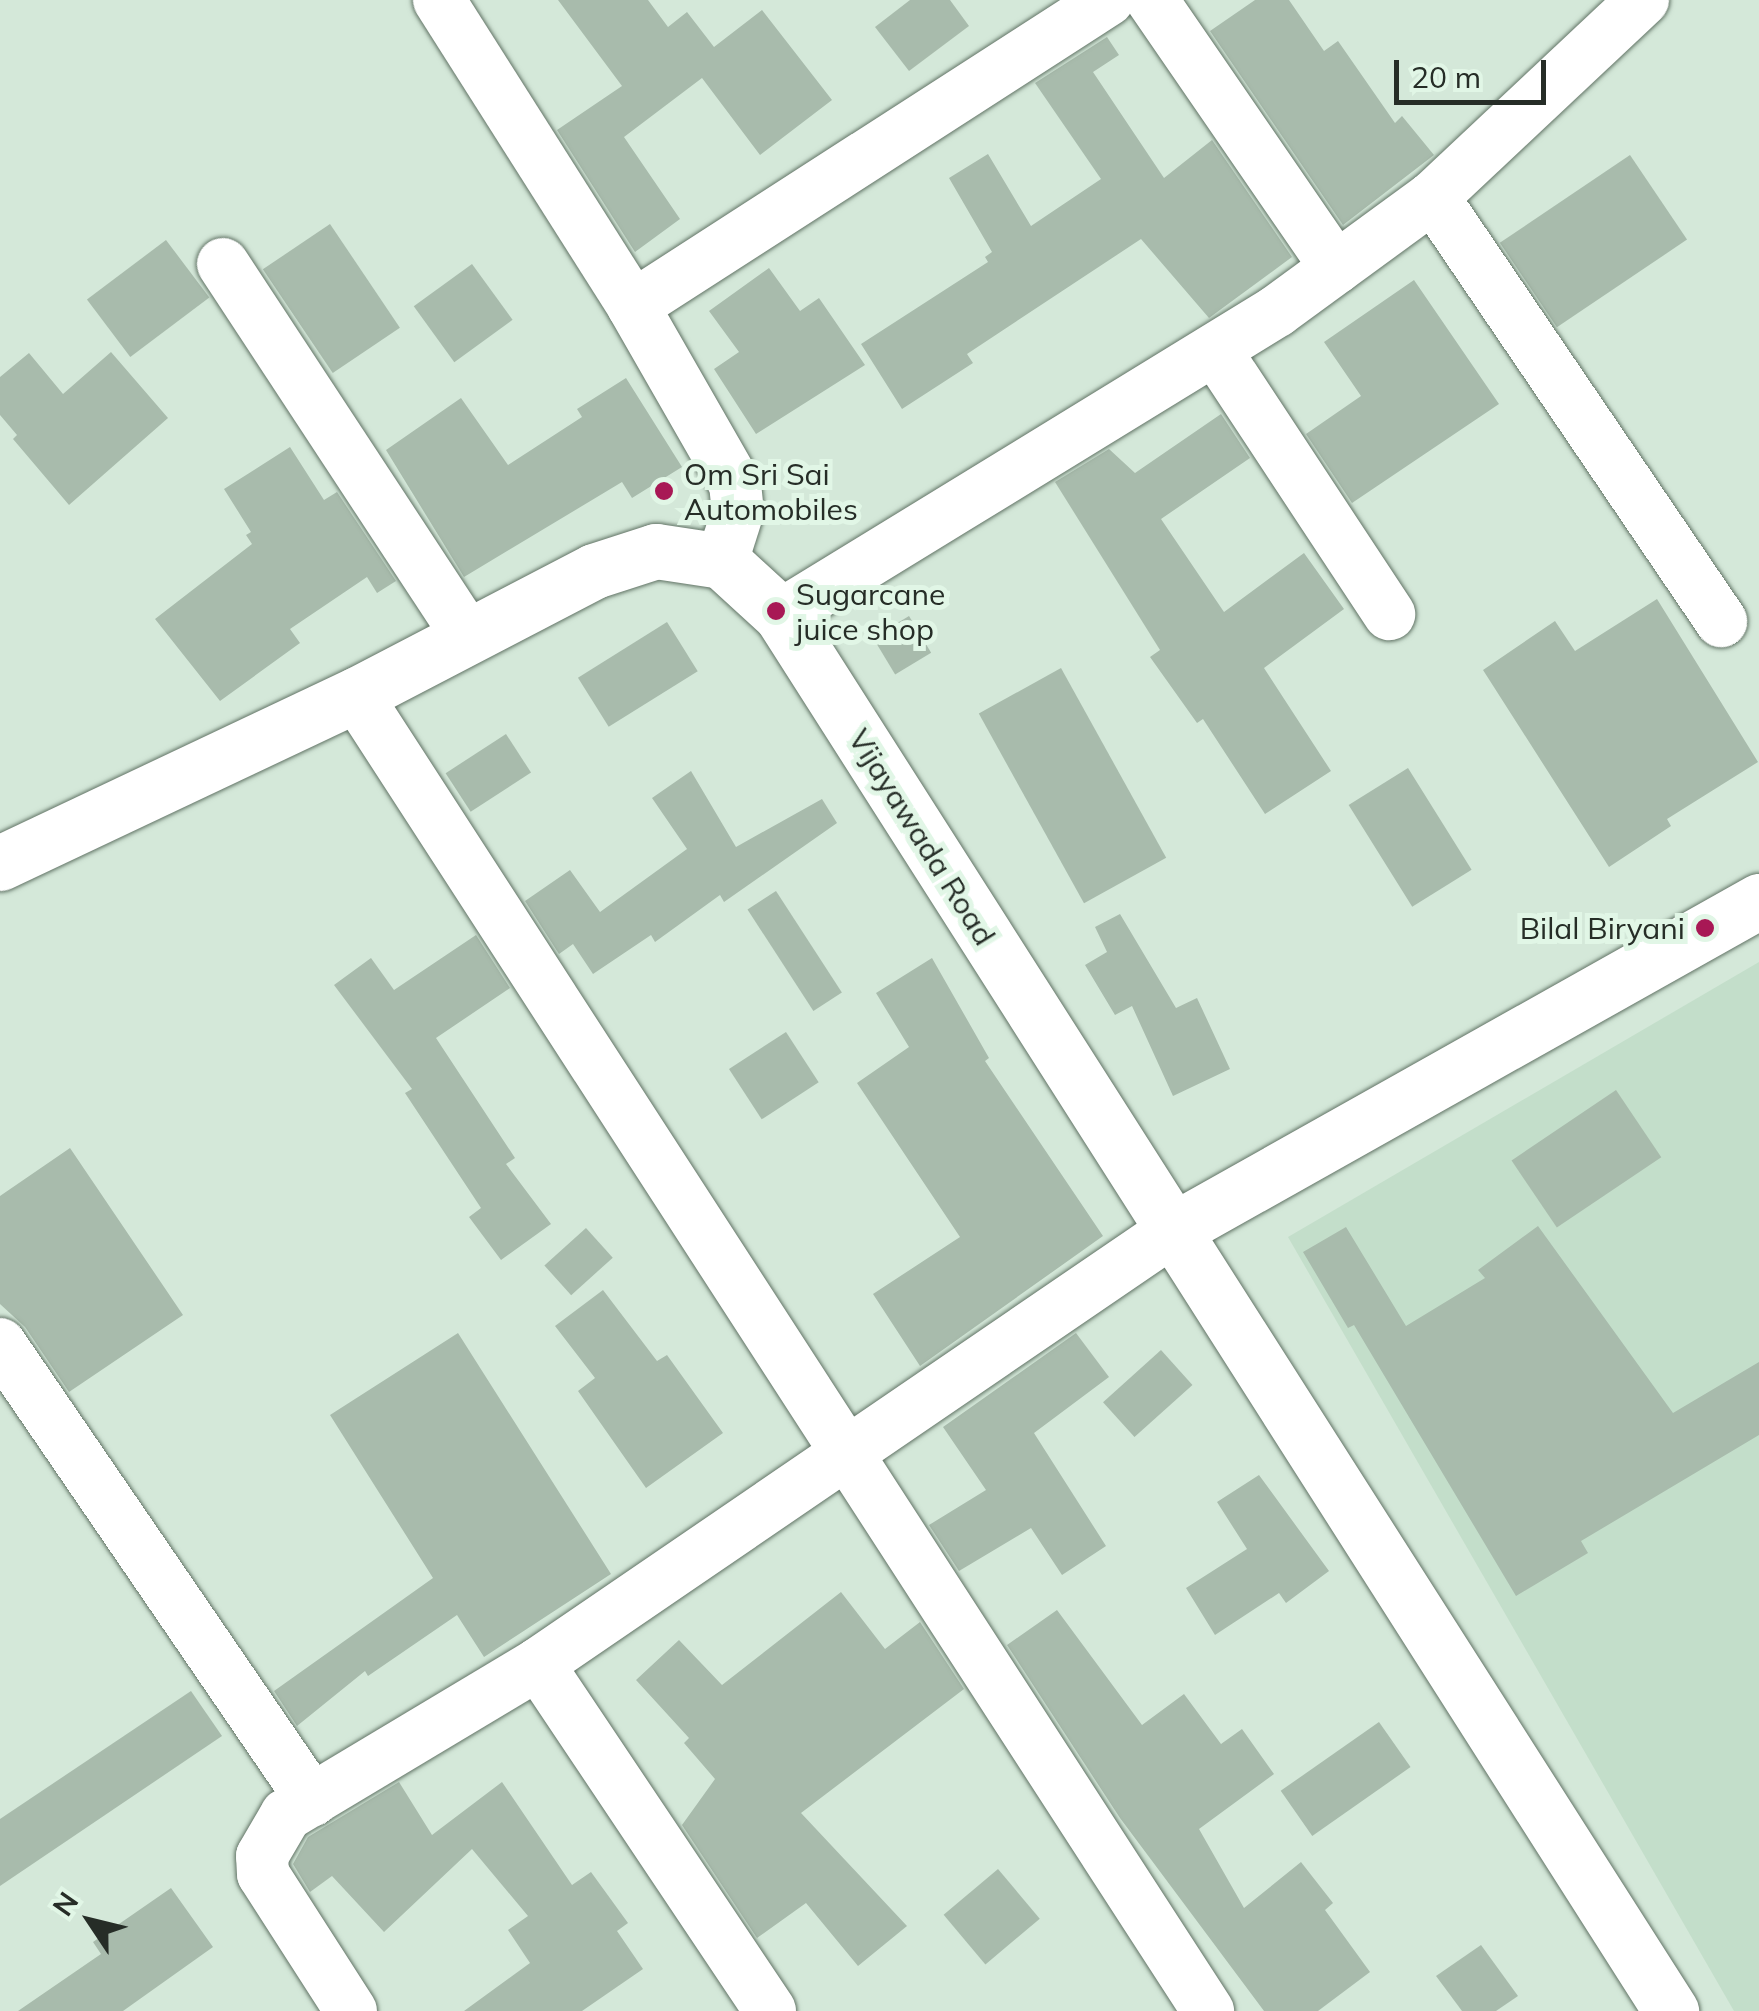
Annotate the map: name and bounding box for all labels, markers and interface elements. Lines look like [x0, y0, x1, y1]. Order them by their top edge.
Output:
scale bar [1399, 40, 1552, 102]
text: 20 m [1411, 58, 1481, 96]
place label: Om Sri Sai Automobiles [684, 456, 858, 526]
marker: Om Sri Sai Automobiles [653, 480, 675, 502]
place label: Sugarcane juice shop [796, 576, 945, 646]
marker: Sugarcane juice shop [765, 600, 787, 622]
street label: Vijayawada Road [841, 722, 1003, 952]
place label: Bilal Biryani [1520, 910, 1685, 946]
marker: Bilal Biryani [1694, 917, 1716, 939]
north arrow [40, 1871, 140, 1971]
text: N [45, 1885, 85, 1922]

